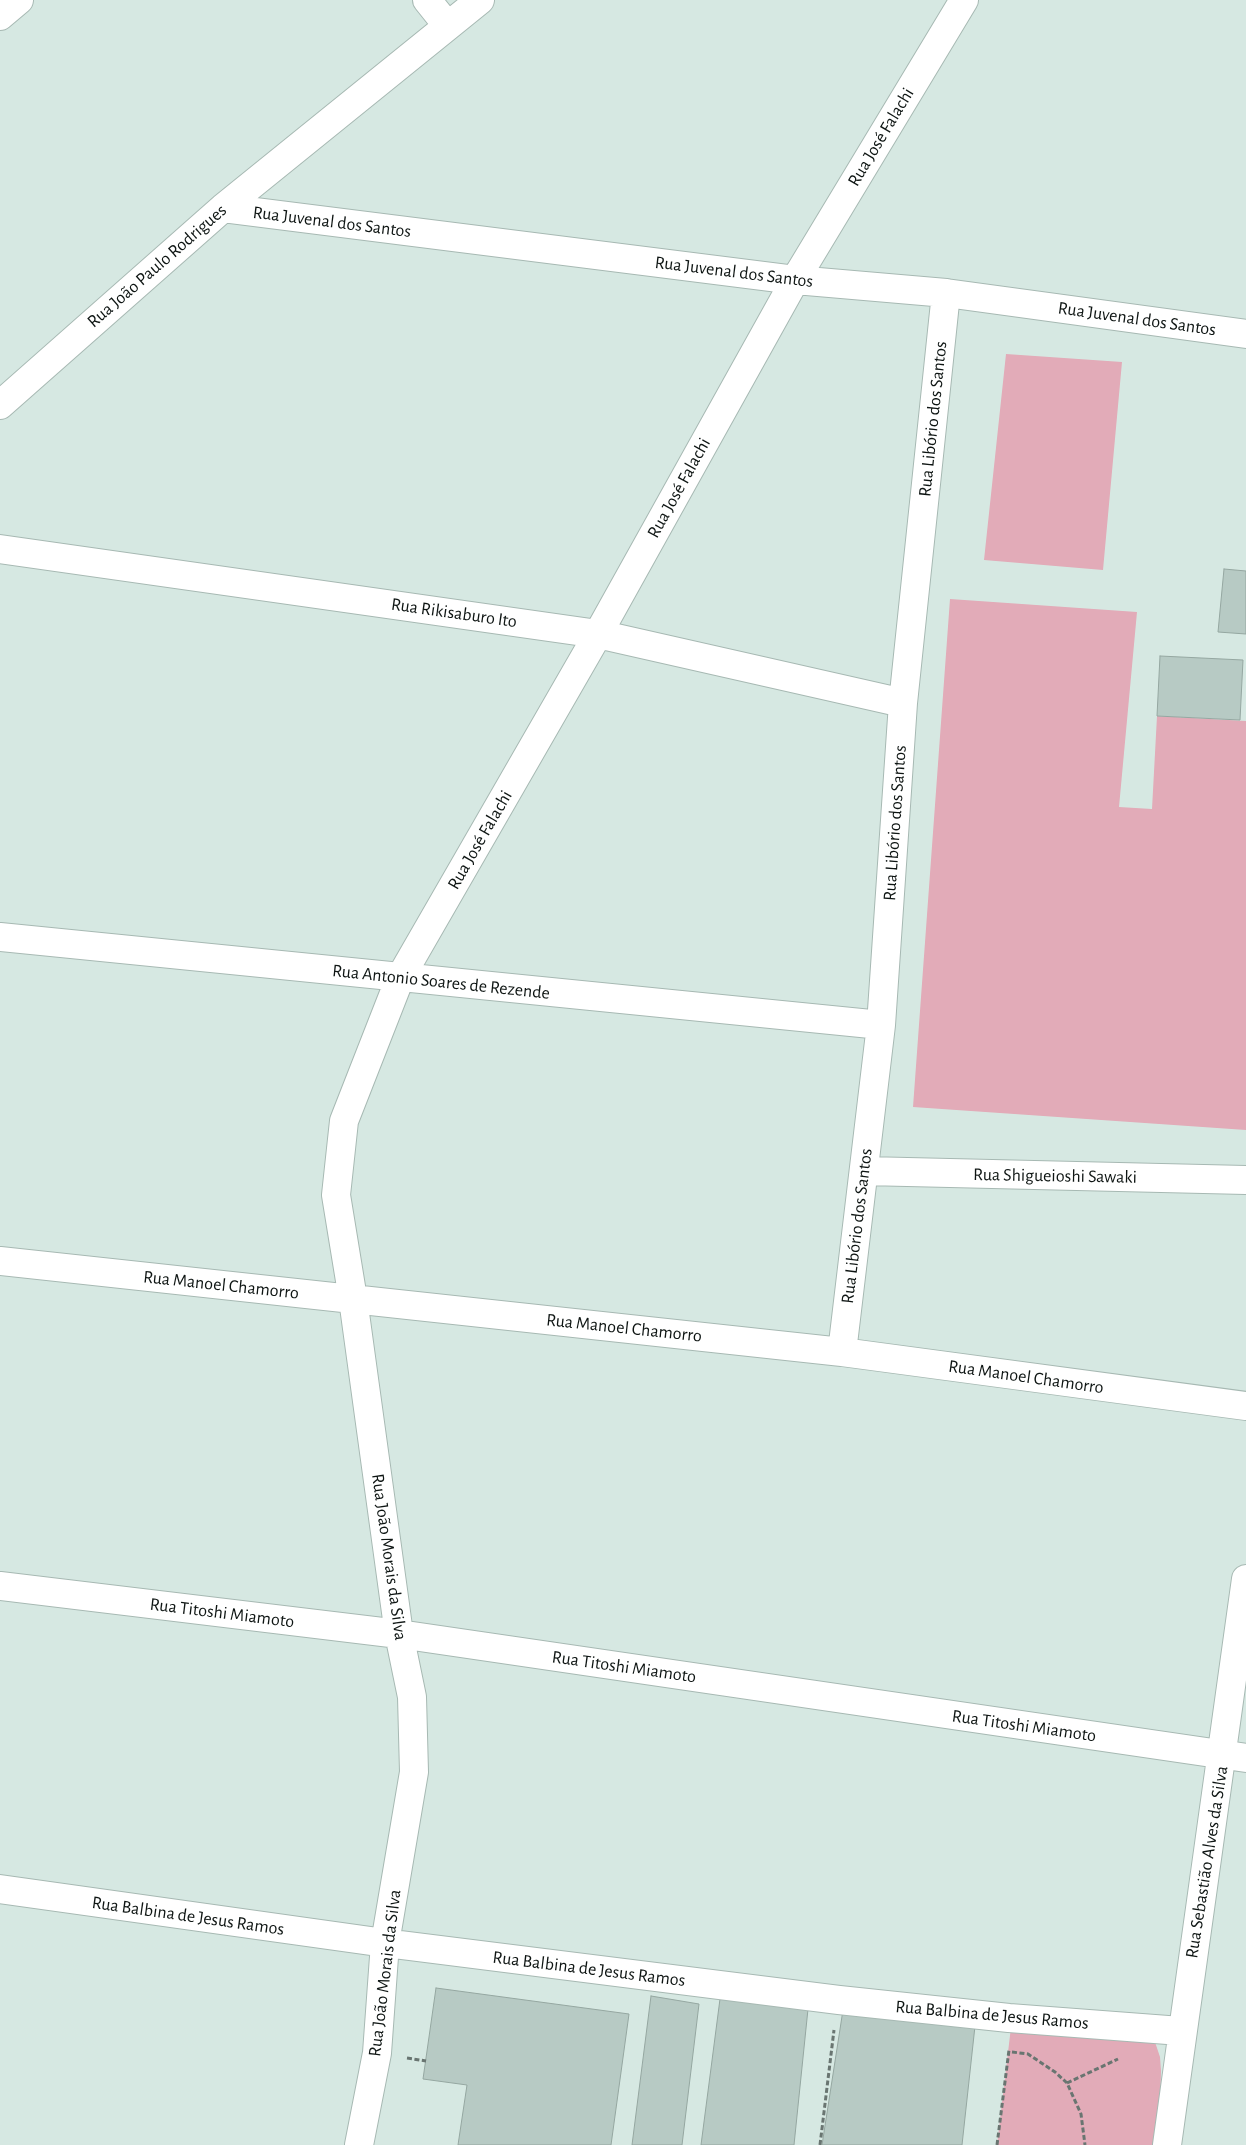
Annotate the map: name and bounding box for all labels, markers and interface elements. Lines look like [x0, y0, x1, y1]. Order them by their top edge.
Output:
street label: Rua José Falachi [843, 84, 919, 190]
street label: Rua João Paulo Rodrigues [83, 200, 231, 332]
street label: Rua Juvenal dos Santos [252, 202, 412, 242]
street label: Rua Juvenal dos Santos [654, 252, 814, 292]
street label: Rua Juvenal dos Santos [1057, 297, 1217, 341]
street label: Rua Libório dos Santos [914, 340, 952, 498]
street label: Rua José Falachi [643, 434, 715, 542]
street label: Rua Rikisaburo Ito [390, 593, 518, 633]
street label: Rua Libório dos Santos [879, 744, 911, 902]
street label: Rua José Falachi [443, 787, 517, 893]
street label: Rua Antonio Soares de Rezende [331, 960, 551, 1004]
street label: Rua Libório dos Santos [837, 1147, 877, 1305]
street label: Rua Shigueioshi Sawaki [973, 1164, 1137, 1188]
street label: Rua Manoel Chamorro [142, 1266, 300, 1304]
street label: Rua Manoel Chamorro [545, 1309, 703, 1347]
street label: Rua Manoel Chamorro [947, 1355, 1105, 1399]
street label: Rua João Morais da Silva [367, 1472, 411, 1642]
street label: Rua Titoshi Miamoto [149, 1593, 295, 1633]
street label: Rua Titoshi Miamoto [551, 1646, 697, 1688]
street label: Rua Titoshi Miamoto [951, 1705, 1097, 1747]
street label: Rua Sebastião Alves da Silva [1181, 1764, 1233, 1960]
street label: Rua João Morais da Silva [364, 1888, 406, 2058]
street label: Rua Balbina de Jesus Ramos [90, 1892, 286, 1940]
street label: Rua Balbina de Jesus Ramos [491, 1946, 687, 1992]
street label: Rua Balbina de Jesus Ramos [894, 1996, 1090, 2034]

